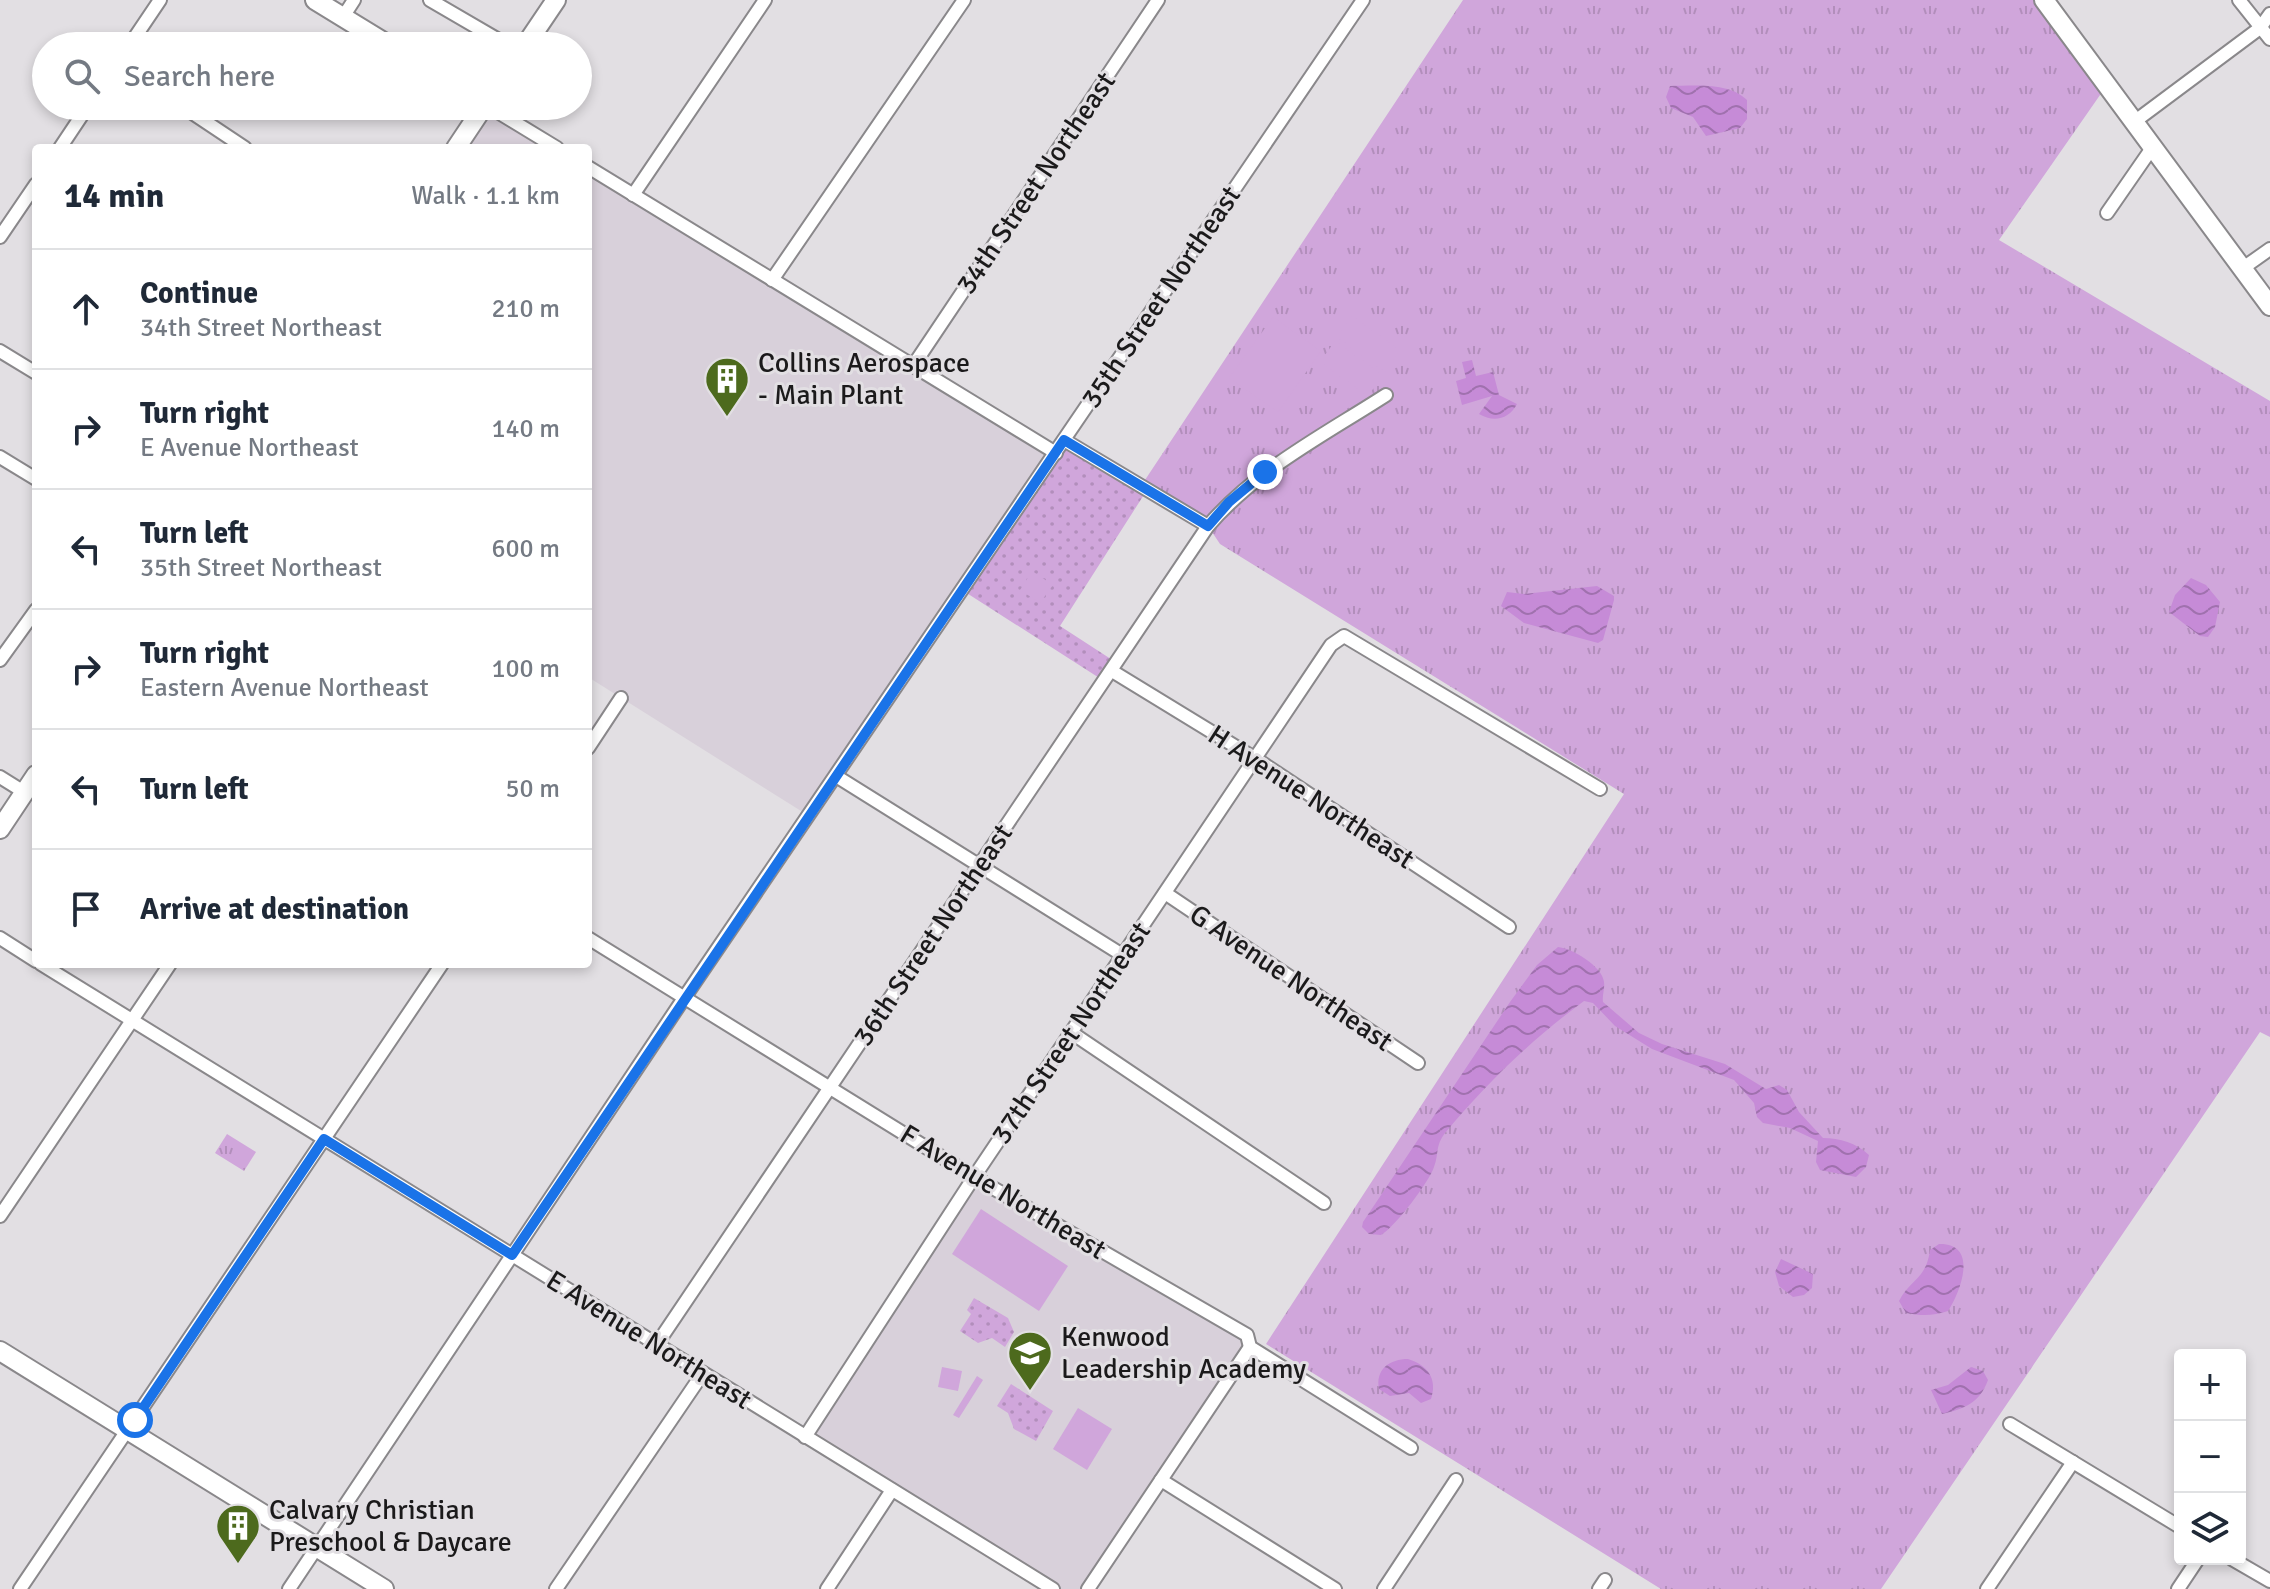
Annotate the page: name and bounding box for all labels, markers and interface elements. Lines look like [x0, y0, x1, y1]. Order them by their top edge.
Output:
search box [32, 32, 592, 120]
icon: search [60, 54, 104, 98]
text: Search here [124, 58, 275, 95]
street label: 34th Street Northeast [949, 65, 1123, 300]
text: 14 min [64, 175, 164, 217]
street label: 35th Street Northeast [1074, 179, 1248, 414]
text: Walk · 1.1 km [411, 180, 560, 212]
text: Continue [140, 275, 258, 312]
icon: ahead [64, 287, 108, 331]
text: 210 m [491, 293, 560, 325]
text: 34th Street Northeast [140, 312, 382, 344]
place label: Collins Aerospace - Main Plant [758, 346, 970, 412]
building icon: Collins Aerospace - Main Plant [703, 355, 751, 418]
text: Turn right [140, 395, 269, 432]
icon: right [64, 407, 108, 451]
text: 140 m [491, 413, 560, 445]
text: E Avenue Northeast [140, 432, 359, 464]
route end [1247, 454, 1283, 490]
text: Turn left [140, 515, 249, 552]
icon: left [64, 527, 108, 571]
text: 600 m [491, 533, 560, 565]
text: 35th Street Northeast [140, 552, 382, 584]
text: Turn right [140, 635, 269, 672]
icon: right [64, 647, 108, 691]
text: 100 m [491, 653, 560, 685]
text: Eastern Avenue Northeast [140, 672, 429, 704]
street label: H Avenue Northeast [1202, 718, 1420, 876]
icon: left [64, 767, 108, 811]
text: Turn left [140, 771, 249, 808]
text: 50 m [505, 773, 560, 805]
street label: 36th Street Northeast [846, 817, 1020, 1052]
icon: arrive [64, 887, 108, 931]
text: Arrive at destination [140, 891, 409, 928]
street label: G Avenue Northeast [1183, 897, 1399, 1059]
street label: 37th Street Northeast [984, 915, 1158, 1150]
street label: F Avenue Northeast [894, 1117, 1112, 1267]
street label: E Avenue Northeast [540, 1263, 758, 1417]
place label: Kenwood Leadership Academy [1061, 1320, 1306, 1386]
school or university icon: Kenwood Leadership Academy [1006, 1329, 1054, 1392]
map controls [2174, 1349, 2246, 1565]
button: + [2174, 1349, 2246, 1421]
route start [117, 1402, 153, 1438]
button: − [2174, 1421, 2246, 1493]
place label: Calvary Christian Preschool & Daycare [269, 1493, 512, 1559]
button: layers [2174, 1493, 2246, 1565]
building icon: Calvary Christian Preschool & Daycare [214, 1502, 262, 1565]

